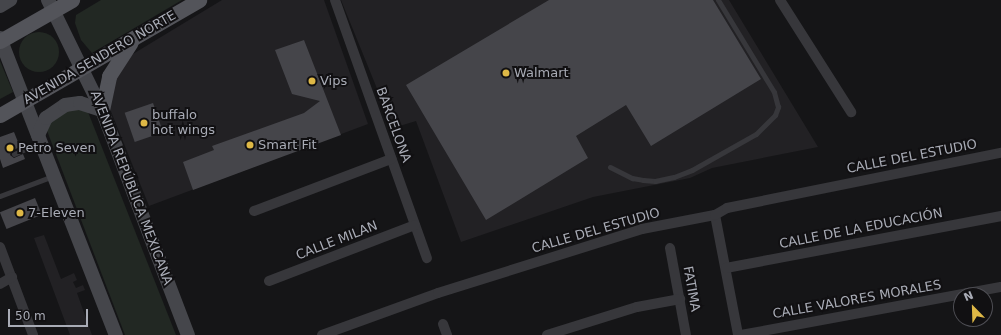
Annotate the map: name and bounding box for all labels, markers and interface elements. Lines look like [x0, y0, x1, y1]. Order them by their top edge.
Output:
street label: AVENIDA SENDERO NORTE [21, 8, 179, 108]
place label: Walmart [514, 65, 569, 81]
marker: Walmart [501, 68, 511, 78]
place label: Vips [320, 73, 347, 89]
marker: Vips [307, 76, 317, 86]
street label: BARCELONA [372, 85, 414, 165]
street label: AVENIDA REPÚBLICA MEXICANA [87, 89, 175, 287]
place label: buffalo hot wings [152, 108, 215, 139]
marker: buffalo hot wings [139, 118, 149, 128]
place label: Smart Fit [258, 137, 317, 153]
street label: CALLE DEL ESTUDIO [846, 137, 978, 177]
place label: Petro Seven [18, 140, 96, 156]
marker: Smart Fit [245, 140, 255, 150]
marker: Petro Seven [5, 143, 15, 153]
place label: 7-Eleven [28, 205, 85, 221]
street label: CALLE DEL ESTUDIO [530, 205, 662, 257]
street label: CALLE DE LA EDUCACIÓN [778, 205, 944, 253]
marker: 7-Eleven [15, 208, 25, 218]
street label: CALLE MILAN [294, 218, 380, 264]
street label: FATIMA [679, 265, 703, 313]
street label: CALLE VALORES MORALES [771, 277, 943, 323]
north arrow [953, 287, 993, 327]
text: N [962, 289, 975, 304]
scale bar [10, 301, 90, 327]
text: 50 m [15, 309, 46, 323]

